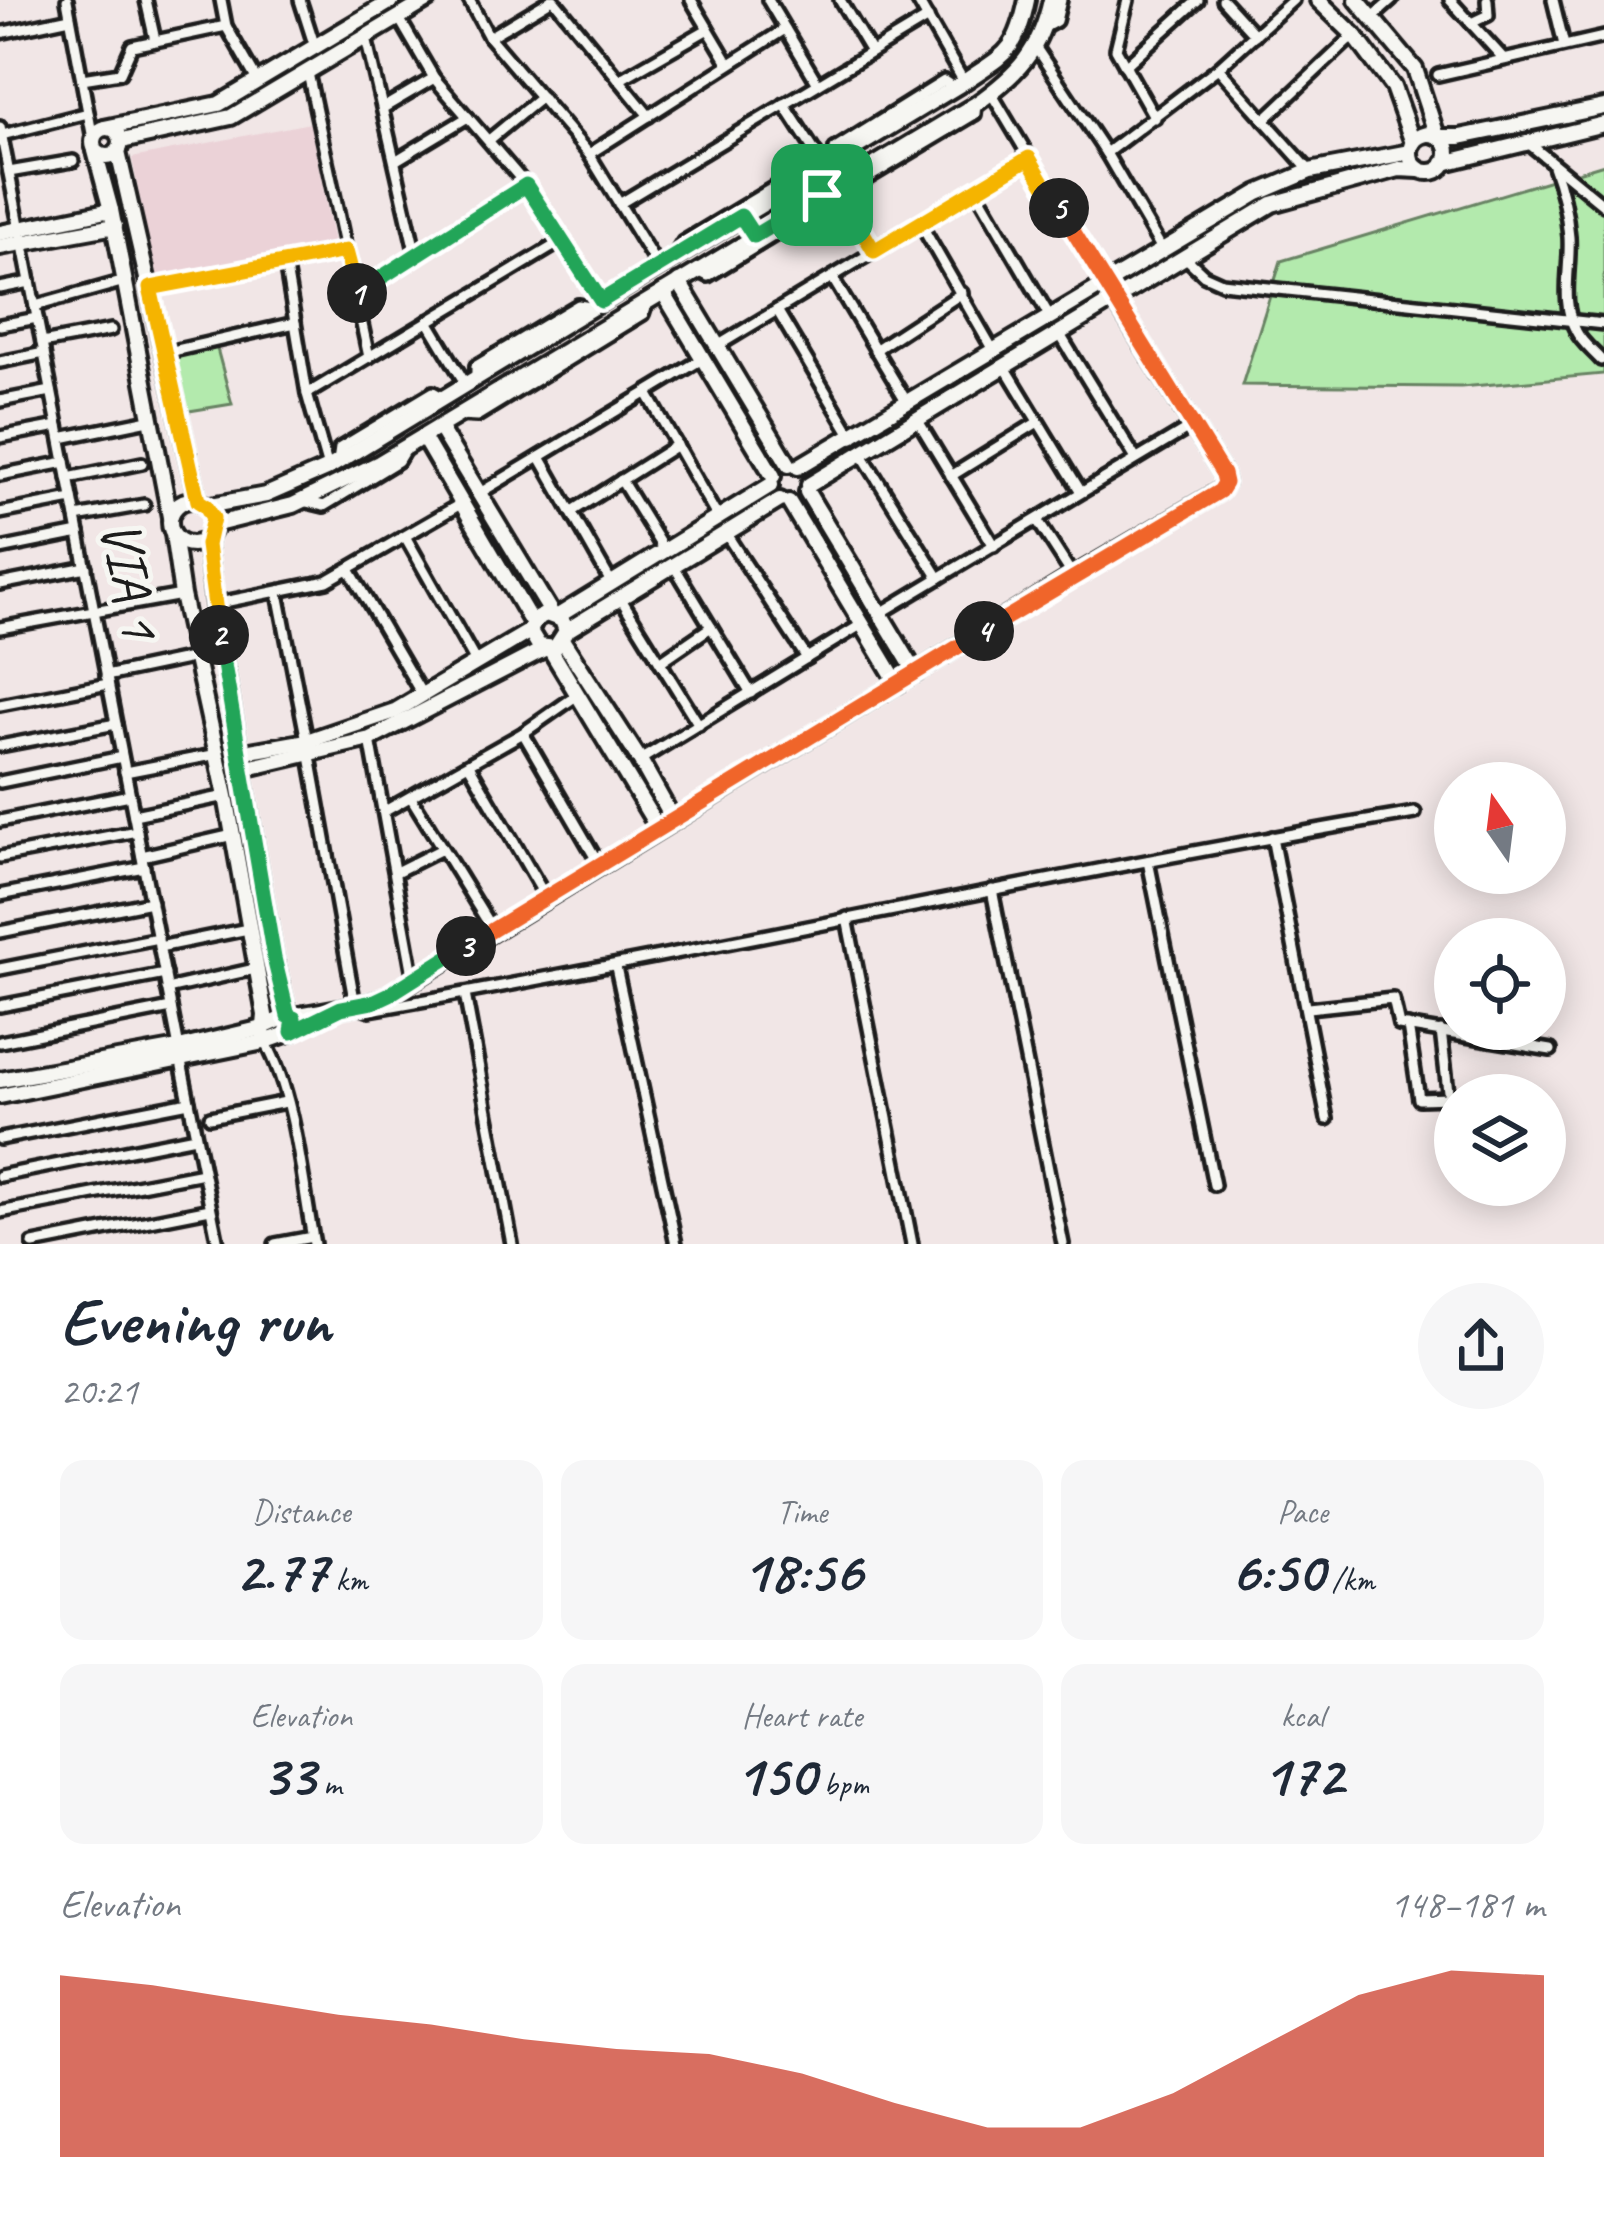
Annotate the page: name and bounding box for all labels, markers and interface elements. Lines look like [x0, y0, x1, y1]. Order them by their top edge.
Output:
pin [771, 144, 873, 246]
icon: arrive [789, 162, 855, 228]
pin: 5 [1029, 178, 1089, 238]
text: 5 [1052, 187, 1066, 229]
pin: 1 [327, 263, 387, 323]
text: 1 [350, 272, 364, 314]
street label: VIA 1 [84, 514, 178, 647]
pin: 4 [954, 601, 1014, 661]
pin: 2 [189, 605, 249, 665]
text: 4 [977, 610, 991, 652]
text: 2 [212, 614, 226, 656]
north arrow [1434, 762, 1566, 894]
map controls [1434, 762, 1566, 1206]
pin: 3 [436, 916, 496, 976]
button: locate [1434, 918, 1566, 1050]
text: 3 [459, 925, 473, 967]
button: layers [1434, 1074, 1566, 1206]
text: Evening run [60, 1280, 330, 1363]
button: share [1418, 1283, 1544, 1409]
text: 20:21 [60, 1367, 138, 1416]
text: Distance [252, 1491, 351, 1533]
text: Time [777, 1491, 827, 1533]
text: Pace [1277, 1491, 1328, 1533]
text: 2.77 [235, 1533, 327, 1609]
text: 18:56 [742, 1533, 862, 1609]
text: 6:50 [1231, 1533, 1324, 1609]
text: km [327, 1559, 368, 1601]
text: /km [1324, 1559, 1375, 1601]
text: Elevation [251, 1695, 352, 1737]
text: Heart rate [742, 1695, 862, 1737]
text: kcal [1281, 1695, 1324, 1737]
text: 33 [261, 1737, 315, 1813]
text: 150 [735, 1737, 815, 1813]
text: 172 [1262, 1737, 1343, 1813]
text: m [315, 1763, 342, 1805]
text: bpm [815, 1763, 869, 1805]
text: Elevation [60, 1880, 180, 1929]
text: 148–181 m [1390, 1880, 1544, 1929]

